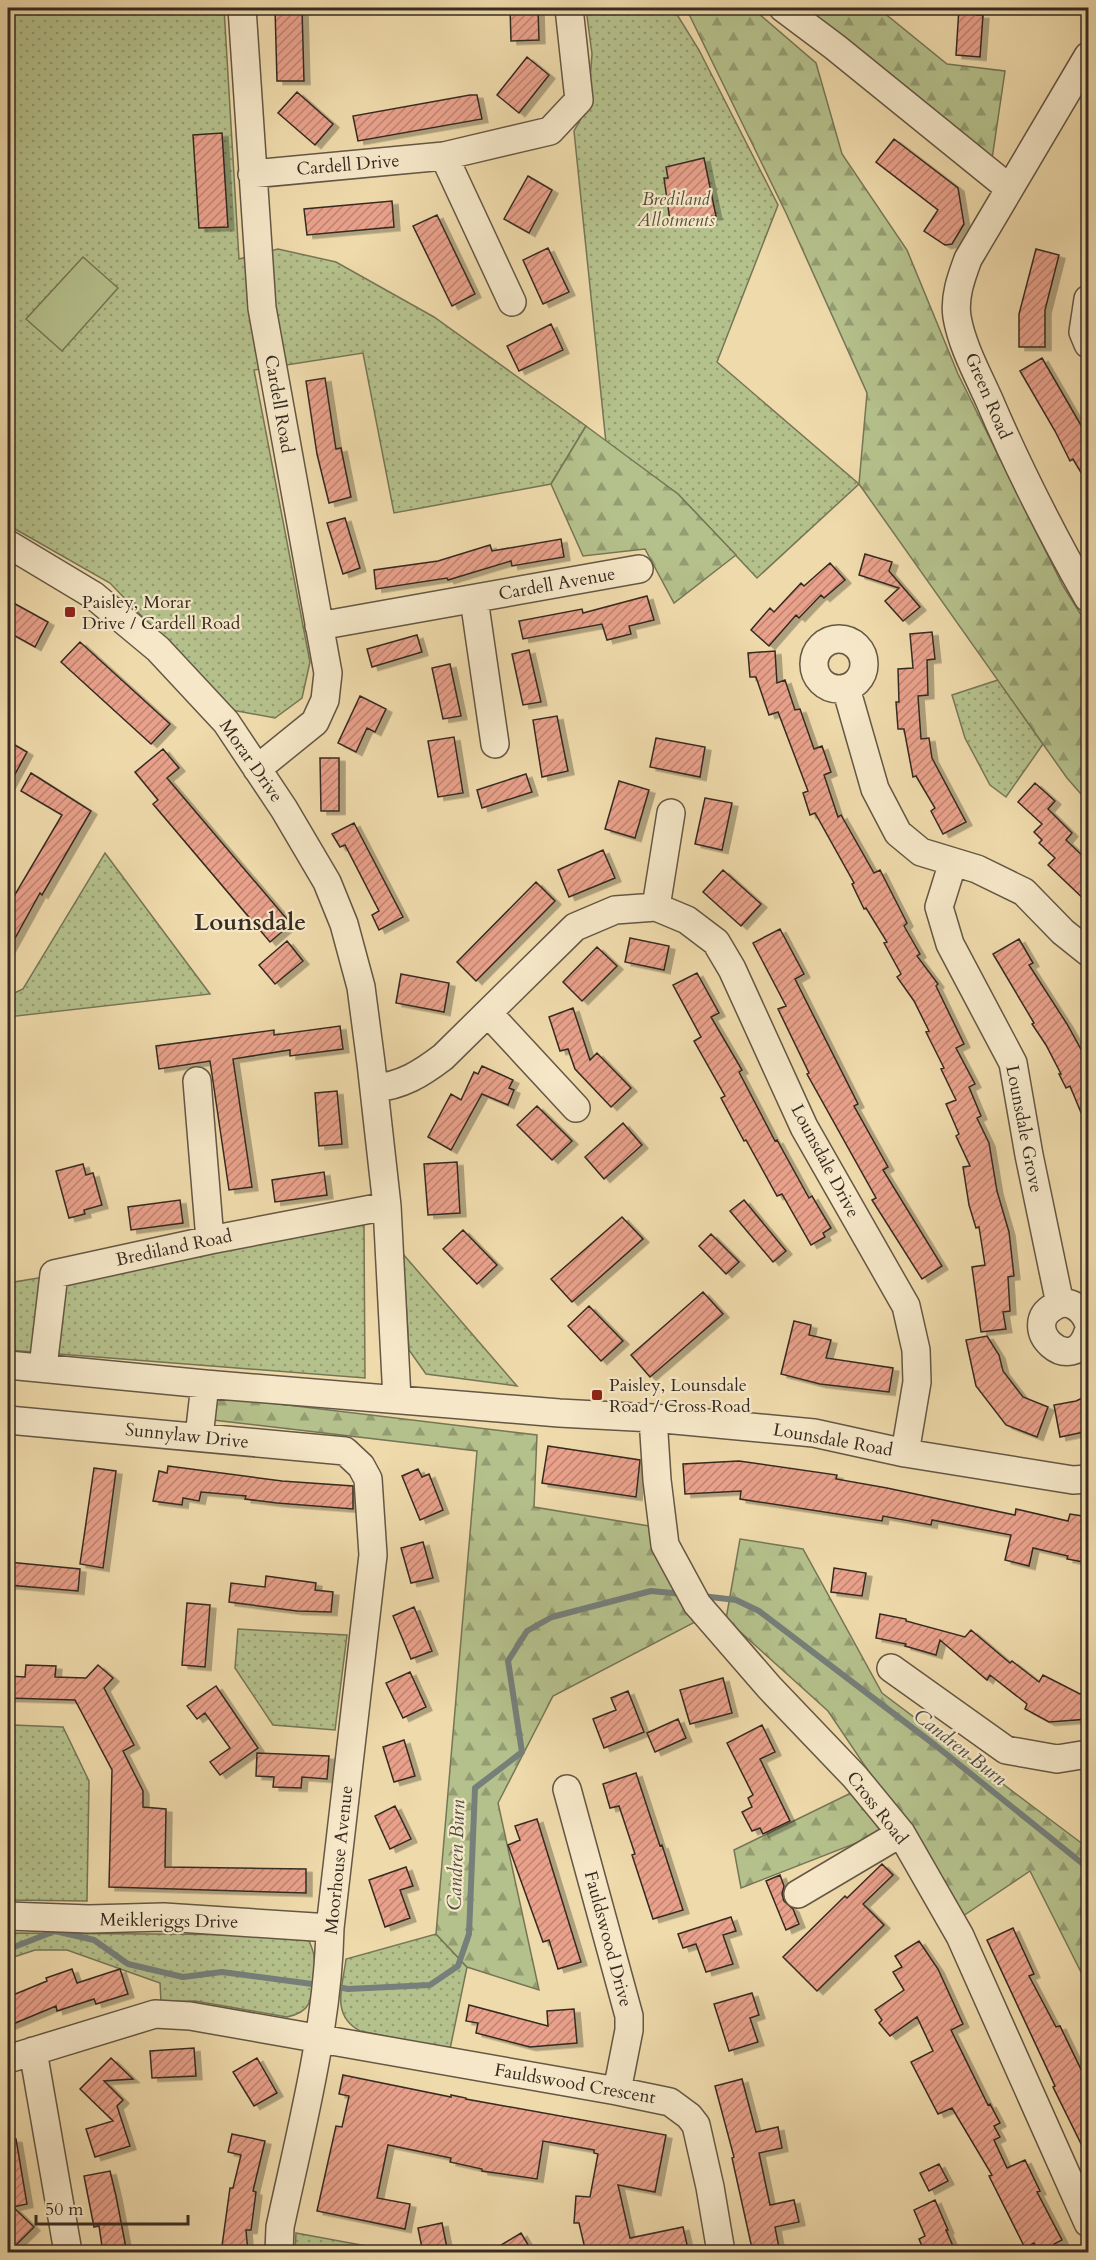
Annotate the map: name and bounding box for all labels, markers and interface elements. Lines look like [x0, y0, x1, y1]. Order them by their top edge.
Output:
street label: Cardell Drive [295, 148, 401, 182]
park label: Brediland Allotments [636, 187, 715, 233]
street label: Green Road [959, 349, 1018, 444]
street label: Cardell Road [258, 353, 300, 456]
street label: Cardell Avenue [497, 561, 617, 607]
place label: Paisley, Morar Drive / Cardell Road [82, 590, 241, 636]
marker: Paisley, Morar Drive / Cardell Road [63, 605, 77, 619]
street label: Morar Drive [213, 715, 289, 807]
district label: Lounsdale [194, 906, 306, 939]
street label: Lounsdale Grove [999, 1063, 1049, 1195]
street label: Lounsdale Drive [785, 1100, 865, 1222]
street label: Brediland Road [114, 1223, 235, 1273]
place label: Paisley, Lounsdale Road / Cross Road [609, 1373, 751, 1419]
marker: Paisley, Lounsdale Road / Cross Road [590, 1388, 604, 1402]
street label: Sunnylaw Drive [124, 1417, 250, 1455]
street label: Lounsdale Road [771, 1417, 895, 1463]
water label: Candren Burn [908, 1702, 1012, 1792]
street label: Cross Road [841, 1766, 914, 1850]
street label: Moorhouse Avenue [319, 1784, 359, 1936]
water label: Candren Burn [441, 1799, 471, 1911]
street label: Fauldswood Drive [578, 1868, 638, 2010]
street label: Meikleriggs Drive [99, 1907, 239, 1935]
street label: Fauldswood Crescent [492, 2058, 658, 2111]
scale bar [36, 2188, 188, 2226]
text: 50 m [45, 2197, 84, 2222]

